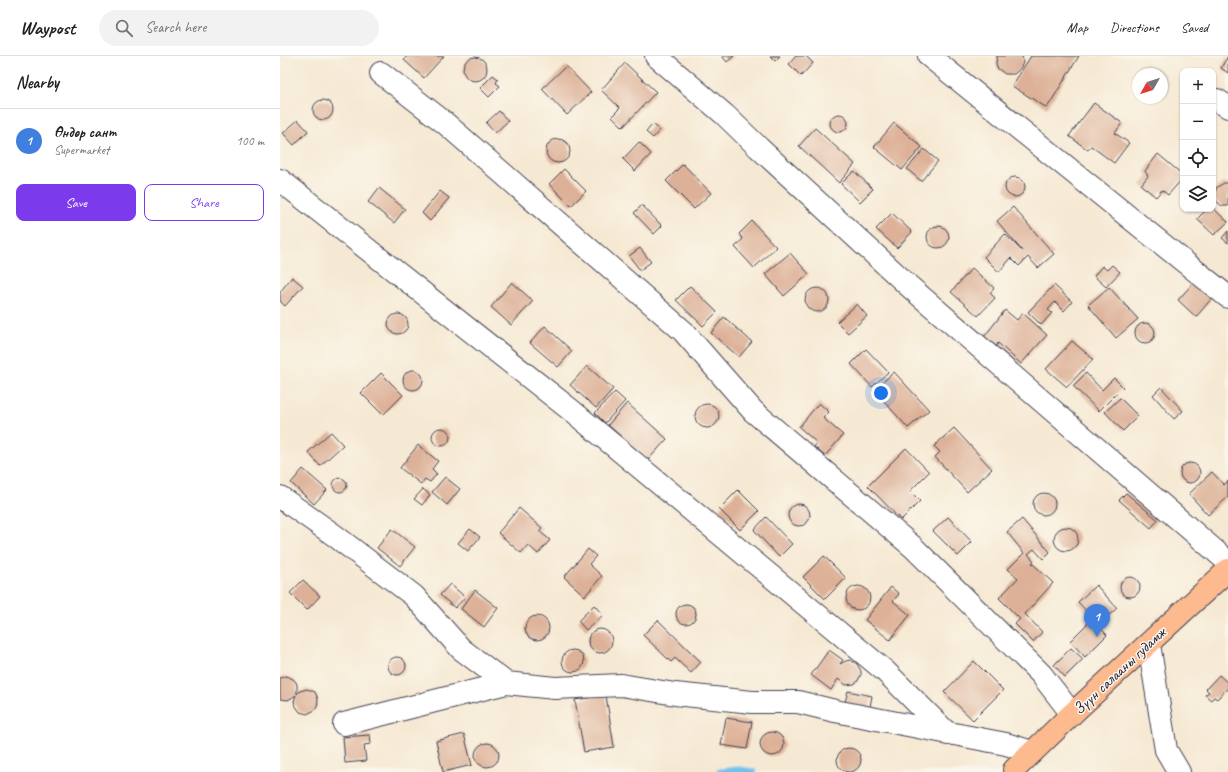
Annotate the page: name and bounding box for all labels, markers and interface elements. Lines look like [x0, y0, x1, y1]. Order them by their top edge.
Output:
search box [99, 10, 379, 46]
text: Waypost [20, 16, 75, 40]
icon: search [113, 17, 135, 39]
text: Search here [145, 18, 206, 37]
text: Map [1067, 19, 1088, 36]
text: Directions [1110, 19, 1159, 36]
text: Saved [1181, 19, 1208, 36]
north arrow [1132, 68, 1168, 104]
map controls [1180, 68, 1216, 212]
button: + [1180, 68, 1216, 104]
text: Nearby [16, 72, 59, 93]
button: − [1180, 104, 1216, 140]
text: Өндөр сант [54, 123, 116, 142]
text: 1 [26, 133, 32, 149]
text: 100 m [236, 133, 264, 149]
button: locate [1180, 140, 1216, 176]
text: Supermarket [54, 142, 109, 158]
button: layers [1180, 176, 1216, 212]
button: Save [16, 184, 136, 221]
button: Share [144, 184, 264, 221]
your location [871, 383, 891, 403]
pin: 1 [1084, 604, 1110, 637]
street label: Зүүн салааны гудамж [1069, 622, 1171, 719]

